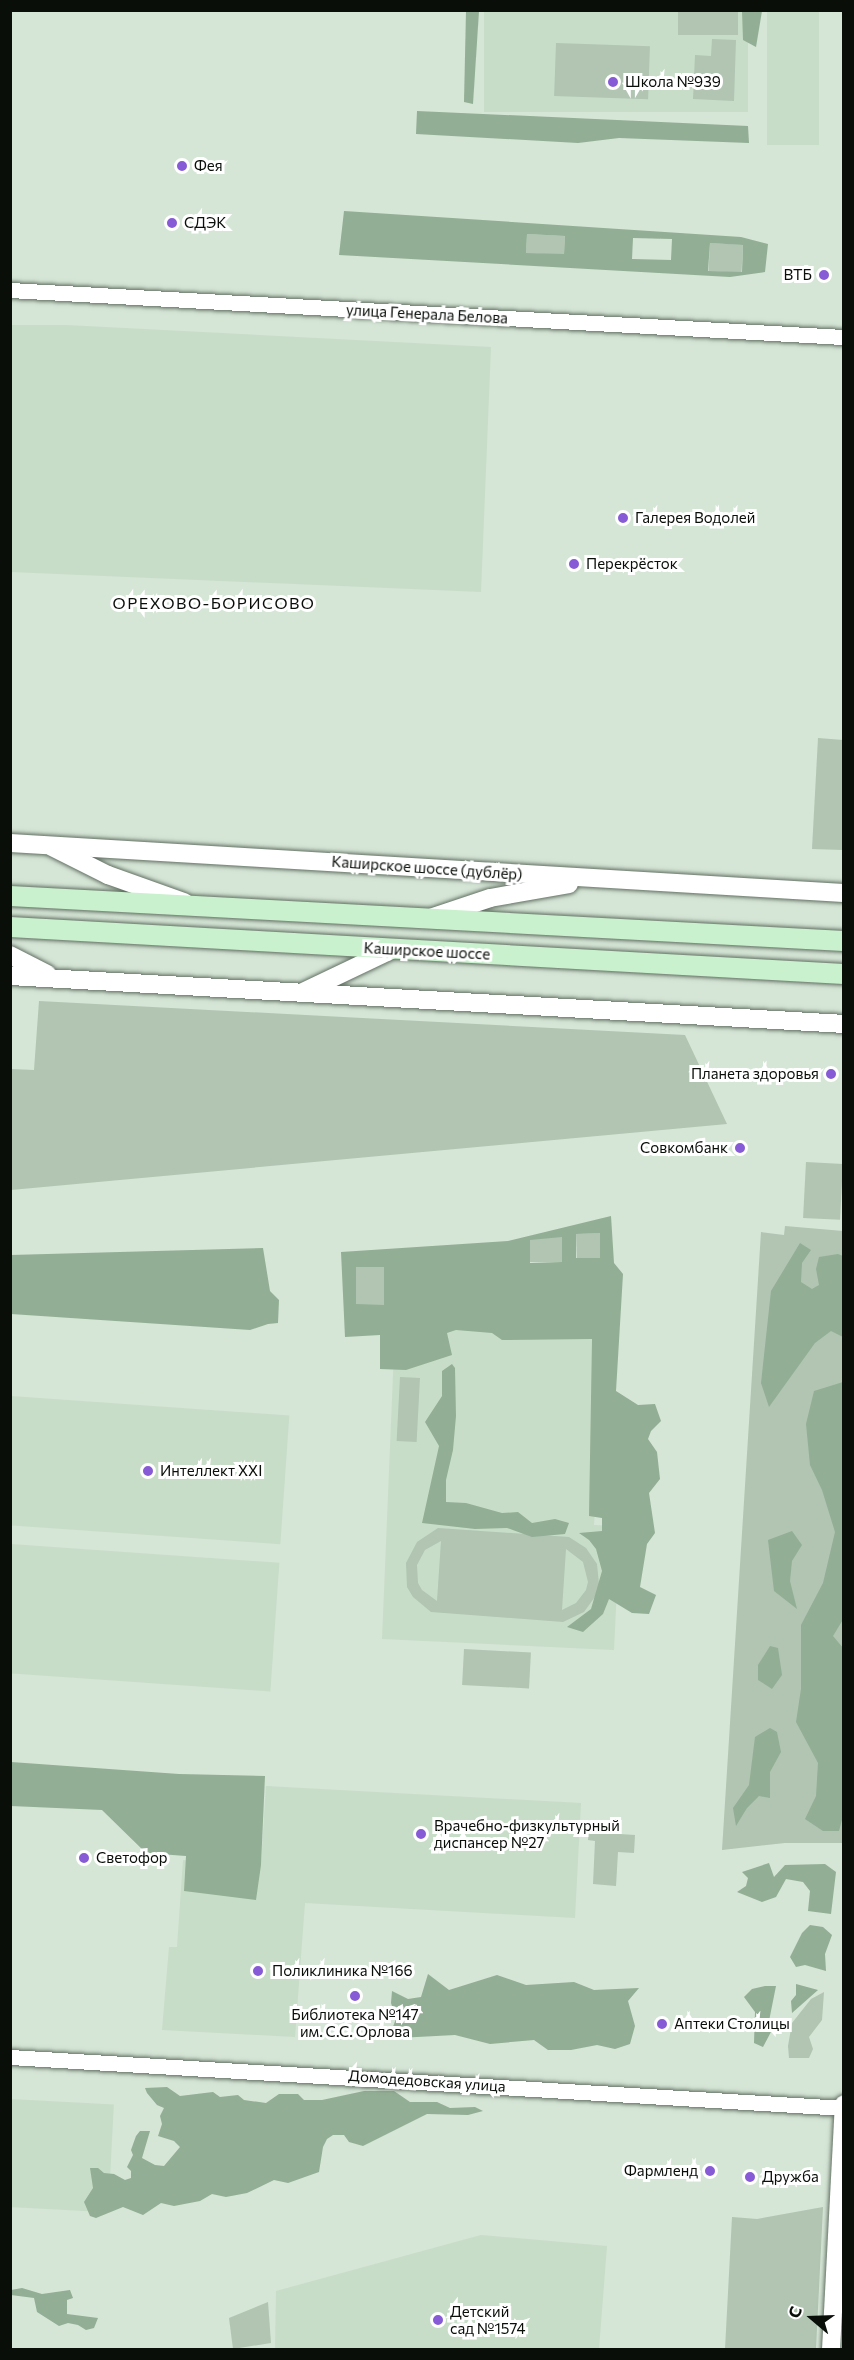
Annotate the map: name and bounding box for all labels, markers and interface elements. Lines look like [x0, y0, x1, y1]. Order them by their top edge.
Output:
place label: Школа №939 [625, 73, 721, 91]
marker: Школа №939 [606, 75, 620, 89]
place label: Фея [194, 157, 223, 175]
marker: Фея [175, 159, 189, 173]
place label: СДЭК [184, 214, 226, 232]
marker: СДЭК [165, 216, 179, 230]
place label: ВТБ [783, 266, 812, 284]
marker: ВТБ [817, 268, 831, 282]
street label: улица Генерала Белова [346, 301, 508, 327]
place label: Галерея Водолей [635, 509, 755, 527]
marker: Галерея Водолей [616, 511, 630, 525]
place label: Перекрёсток [586, 555, 678, 573]
marker: Перекрёсток [567, 557, 581, 571]
district label: ОРЕХОВО-БОРИСОВО [113, 593, 315, 613]
street label: Каширское шоссе (дублёр) [331, 852, 523, 884]
street label: Каширское шоссе [363, 939, 491, 963]
place label: Планета здоровья [691, 1065, 819, 1083]
marker: Планета здоровья [824, 1067, 838, 1081]
place label: Совкомбанк [640, 1139, 728, 1157]
marker: Совкомбанк [733, 1141, 747, 1155]
place label: Интеллект XXI [160, 1462, 262, 1480]
marker: Интеллект XXI [141, 1464, 155, 1478]
place label: Врачебно-физкультурный диспансер №27 [434, 1816, 620, 1851]
marker: Врачебно-физкультурный диспансер №27 [412, 1825, 430, 1843]
place label: Светофор [96, 1849, 168, 1867]
marker: Светофор [77, 1851, 91, 1865]
marker: Поликлиника №166 [249, 1962, 267, 1980]
place label: Поликлиника №166 [272, 1962, 413, 1980]
marker: Библиотека №147 им. С.С. Орлова [348, 1989, 362, 2003]
place label: Библиотека №147 им. С.С. Орлова [291, 2005, 419, 2040]
place label: Аптеки Столицы [674, 2015, 790, 2033]
marker: Аптеки Столицы [655, 2017, 669, 2031]
street label: Домодедовская улица [348, 2067, 506, 2095]
place label: Фармленд [624, 2162, 698, 2180]
marker: Фармленд [703, 2164, 717, 2178]
place label: Дружба [762, 2168, 819, 2186]
marker: Дружба [743, 2170, 757, 2184]
north arrow [782, 2288, 842, 2348]
place label: Детский сад №1574 [450, 2302, 525, 2337]
text: С [784, 2304, 805, 2320]
marker: Детский сад №1574 [431, 2313, 445, 2327]

